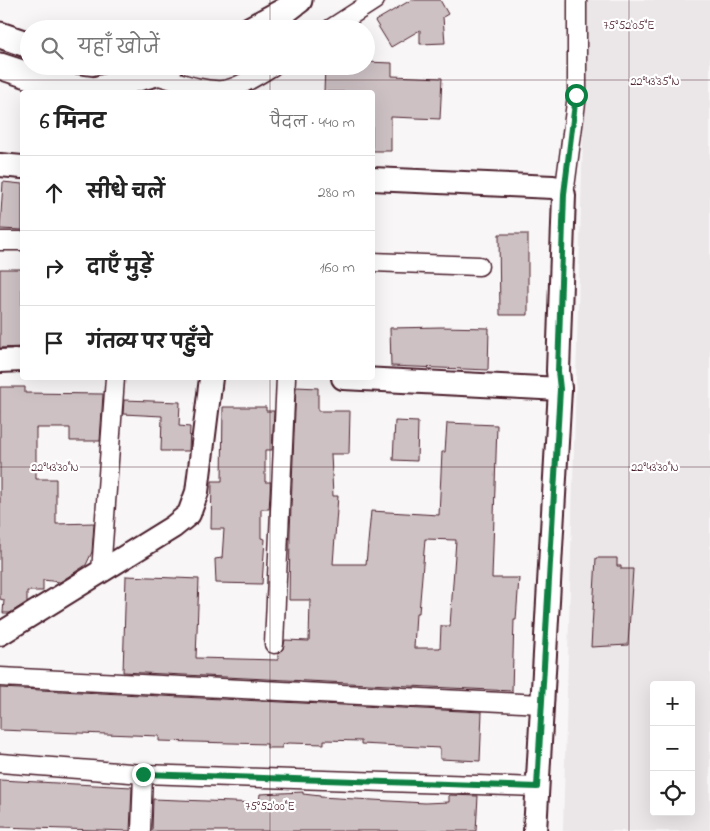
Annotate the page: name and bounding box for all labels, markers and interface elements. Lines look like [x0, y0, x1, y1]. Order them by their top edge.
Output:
text: 75°52'05"E [603, 17, 655, 35]
search box [20, 20, 375, 75]
icon: search [38, 34, 66, 62]
text: यहाँ खोजें [78, 35, 160, 62]
text: 22°43'35"N [630, 73, 680, 91]
route start [565, 84, 588, 107]
text: 6 मिनट [40, 108, 105, 138]
text: पैदल · 440 m [270, 111, 355, 135]
icon: ahead [40, 179, 68, 207]
text: सीधे चलें [87, 180, 165, 207]
text: 280 m [318, 181, 355, 205]
icon: right [40, 254, 68, 282]
text: दाएँ मुड़ें [87, 255, 153, 282]
text: 160 m [320, 256, 355, 280]
icon: arrive [40, 329, 68, 357]
text: गंतव्य पर पहुँचे [87, 330, 212, 357]
text: 22°43'30"N [31, 459, 79, 477]
text: 22°43'30"N [631, 459, 679, 477]
map controls [650, 681, 695, 816]
button: + [650, 681, 695, 726]
button: − [650, 726, 695, 771]
route end [132, 763, 155, 786]
button: locate [650, 771, 695, 816]
text: 75°52'00"E [245, 798, 295, 816]

